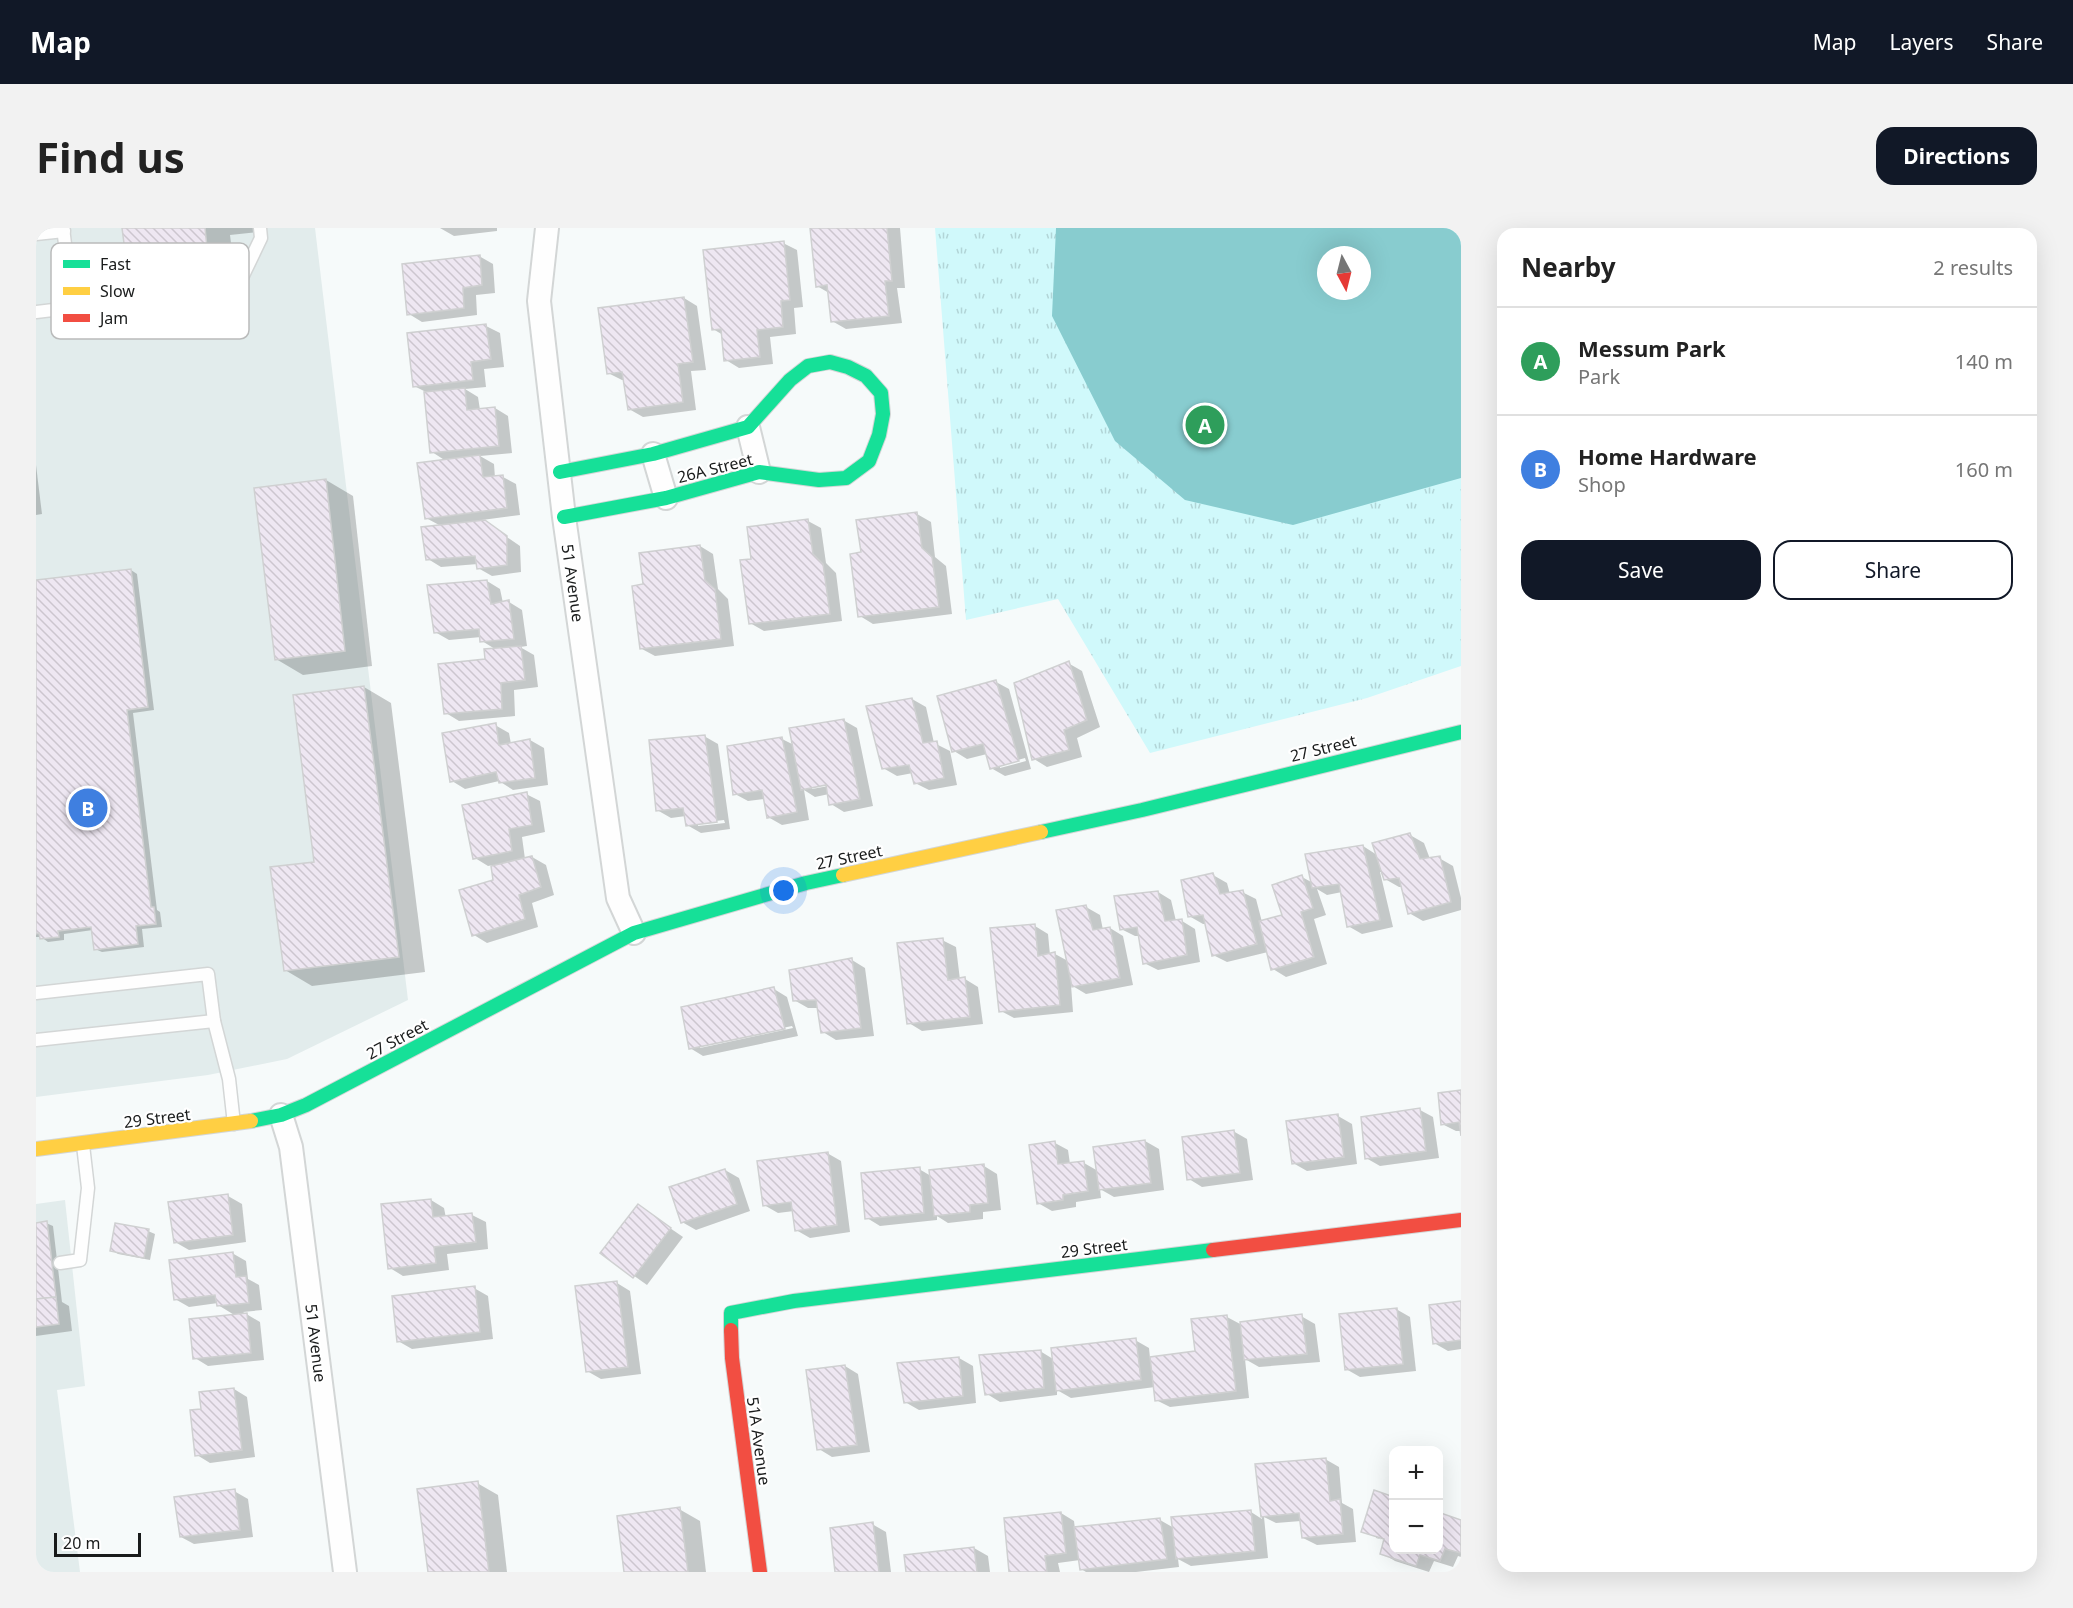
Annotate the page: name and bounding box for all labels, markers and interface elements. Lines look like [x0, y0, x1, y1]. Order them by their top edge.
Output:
text: Map [30, 23, 91, 61]
text: Map [1813, 28, 1857, 56]
text: Layers [1890, 28, 1954, 56]
text: Share [1987, 28, 2043, 56]
button: Directions [1876, 127, 2037, 185]
text: Find us [36, 128, 185, 185]
legend [51, 243, 249, 339]
north arrow [1317, 246, 1371, 300]
text: Nearby [1521, 249, 1616, 285]
text: Fast [100, 253, 131, 275]
text: 2 results [1933, 254, 2013, 281]
text: Slow [100, 280, 135, 302]
text: Jam [98, 307, 128, 329]
text: Messum Park [1578, 333, 1726, 363]
text: A [1534, 348, 1547, 375]
text: 140 m [1955, 348, 2013, 375]
text: Park [1578, 363, 1620, 390]
pin: A [1186, 402, 1224, 448]
text: Home Hardware [1578, 441, 1757, 471]
street label: 26A Street [675, 448, 755, 488]
text: B [1534, 456, 1547, 483]
text: 160 m [1955, 456, 2013, 483]
text: Shop [1578, 471, 1626, 498]
button: Save [1521, 540, 1761, 600]
button: Share [1773, 540, 2013, 600]
street label: 51 Avenue [557, 543, 589, 623]
street label: 27 Street [1288, 729, 1358, 767]
pin: B [68, 786, 108, 830]
street label: 27 Street [814, 839, 884, 875]
your location [769, 876, 798, 905]
street label: 27 Street [362, 1013, 432, 1064]
street label: 29 Street [122, 1103, 192, 1133]
street label: 29 Street [1059, 1233, 1129, 1263]
street label: 51 Avenue [300, 1303, 332, 1383]
street label: 51A Avenue [742, 1395, 776, 1487]
map controls [1389, 1446, 1443, 1554]
button: + [1389, 1446, 1443, 1500]
button: − [1389, 1500, 1443, 1554]
scale bar [54, 1530, 141, 1558]
text: 20 m [63, 1532, 100, 1554]

